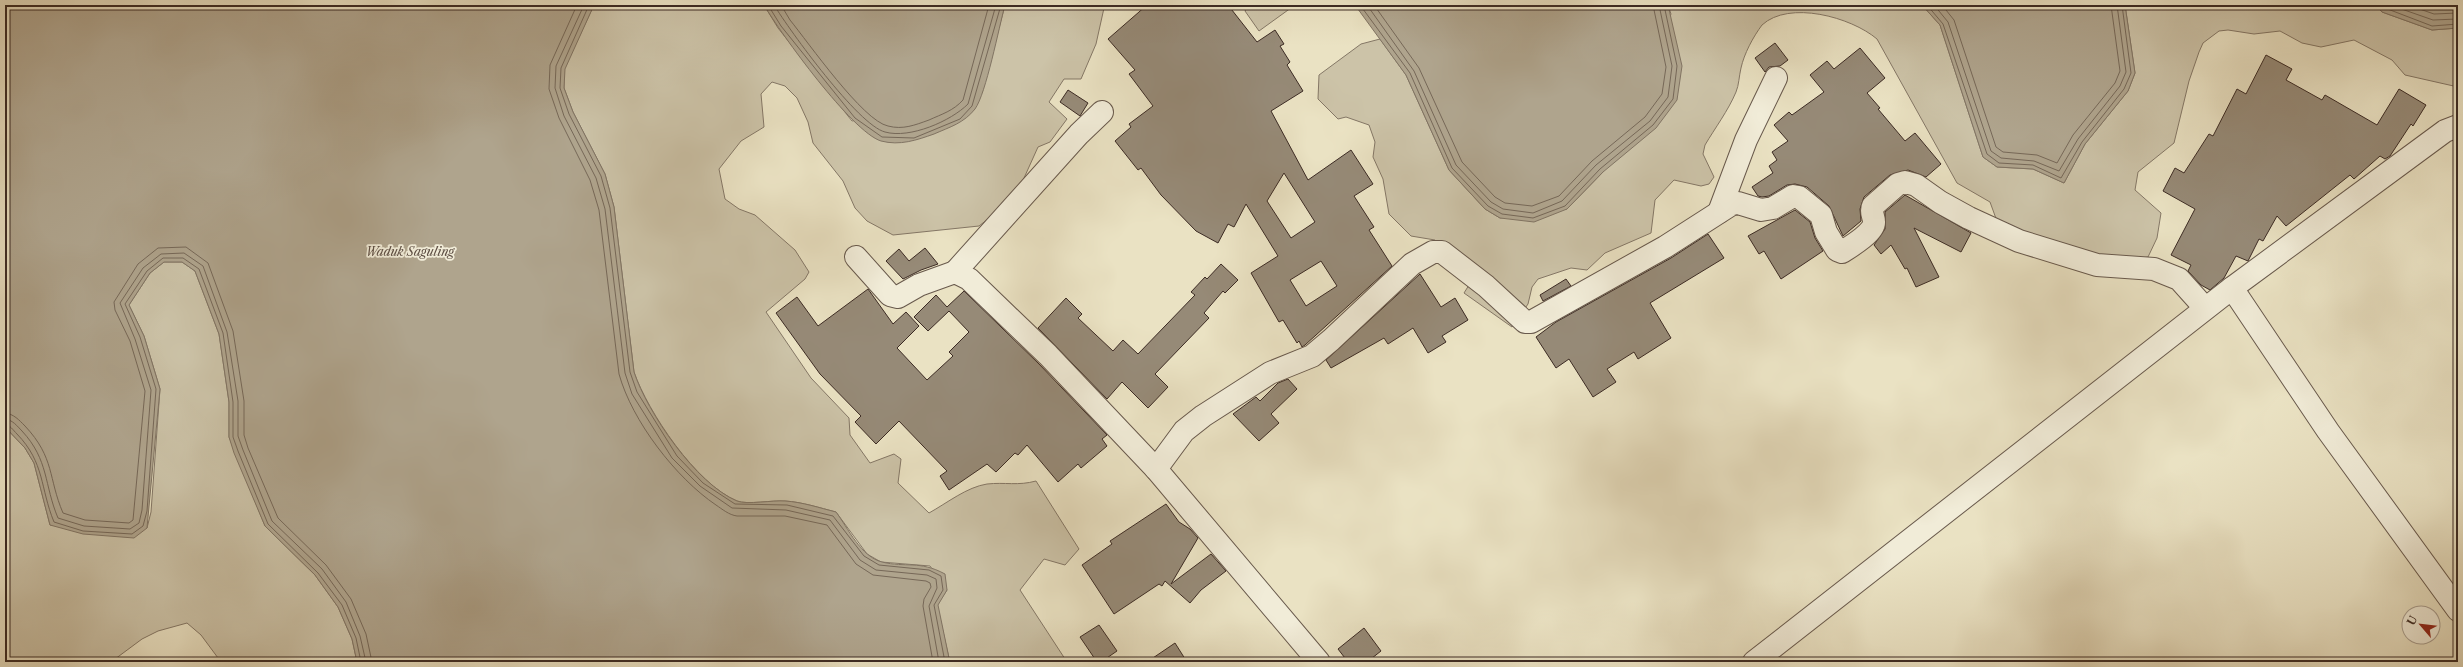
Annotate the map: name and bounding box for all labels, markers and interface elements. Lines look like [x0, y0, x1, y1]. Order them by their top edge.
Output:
water label: Waduk Saguling [366, 244, 456, 259]
north arrow [2401, 605, 2441, 645]
text: U [2404, 613, 2420, 628]

